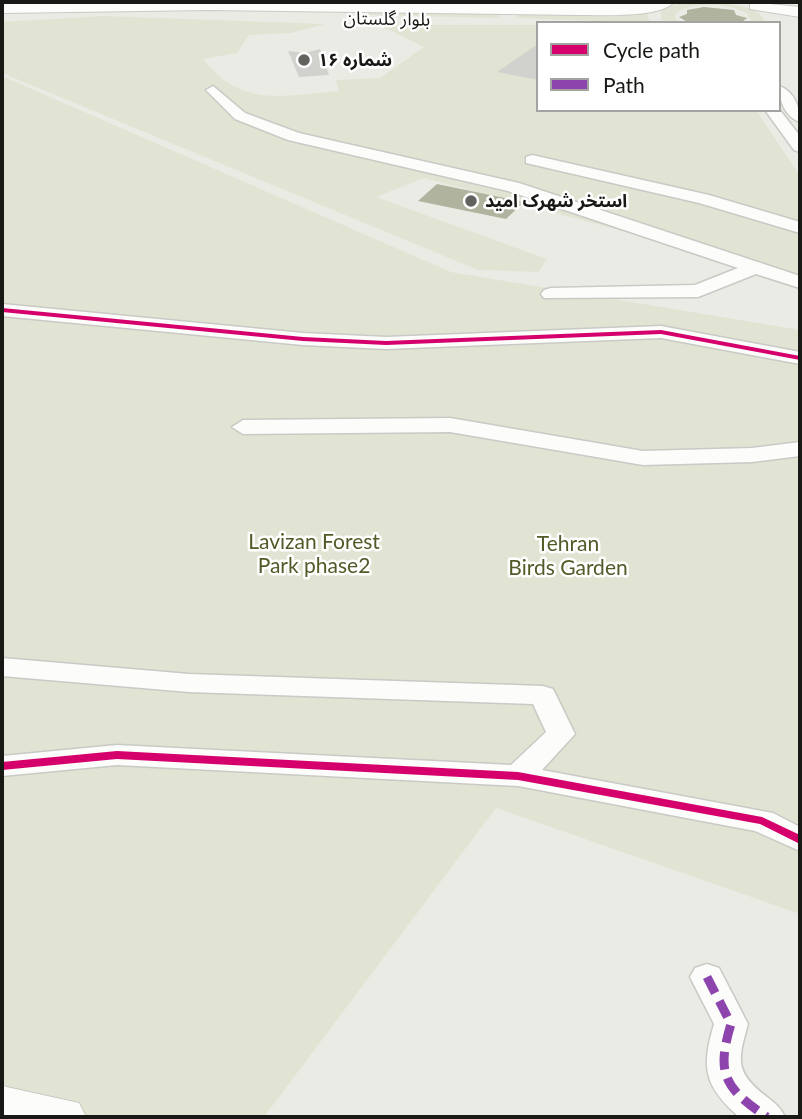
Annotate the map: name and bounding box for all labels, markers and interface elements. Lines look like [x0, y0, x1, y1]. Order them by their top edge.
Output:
street label: بلوار گلستان [344, 7, 430, 31]
legend [536, 21, 781, 112]
text: Cycle path [603, 37, 700, 62]
place label: شماره ۱۶ [318, 49, 392, 71]
marker: شماره ۱۶ [296, 52, 312, 68]
text: Path [603, 72, 645, 97]
place label: استخر شهرک امید [485, 190, 627, 212]
marker: استخر شهرک امید [463, 193, 479, 209]
park label: Lavizan Forest Park phase2 [248, 529, 380, 579]
park label: Tehran Birds Garden [508, 531, 628, 581]

